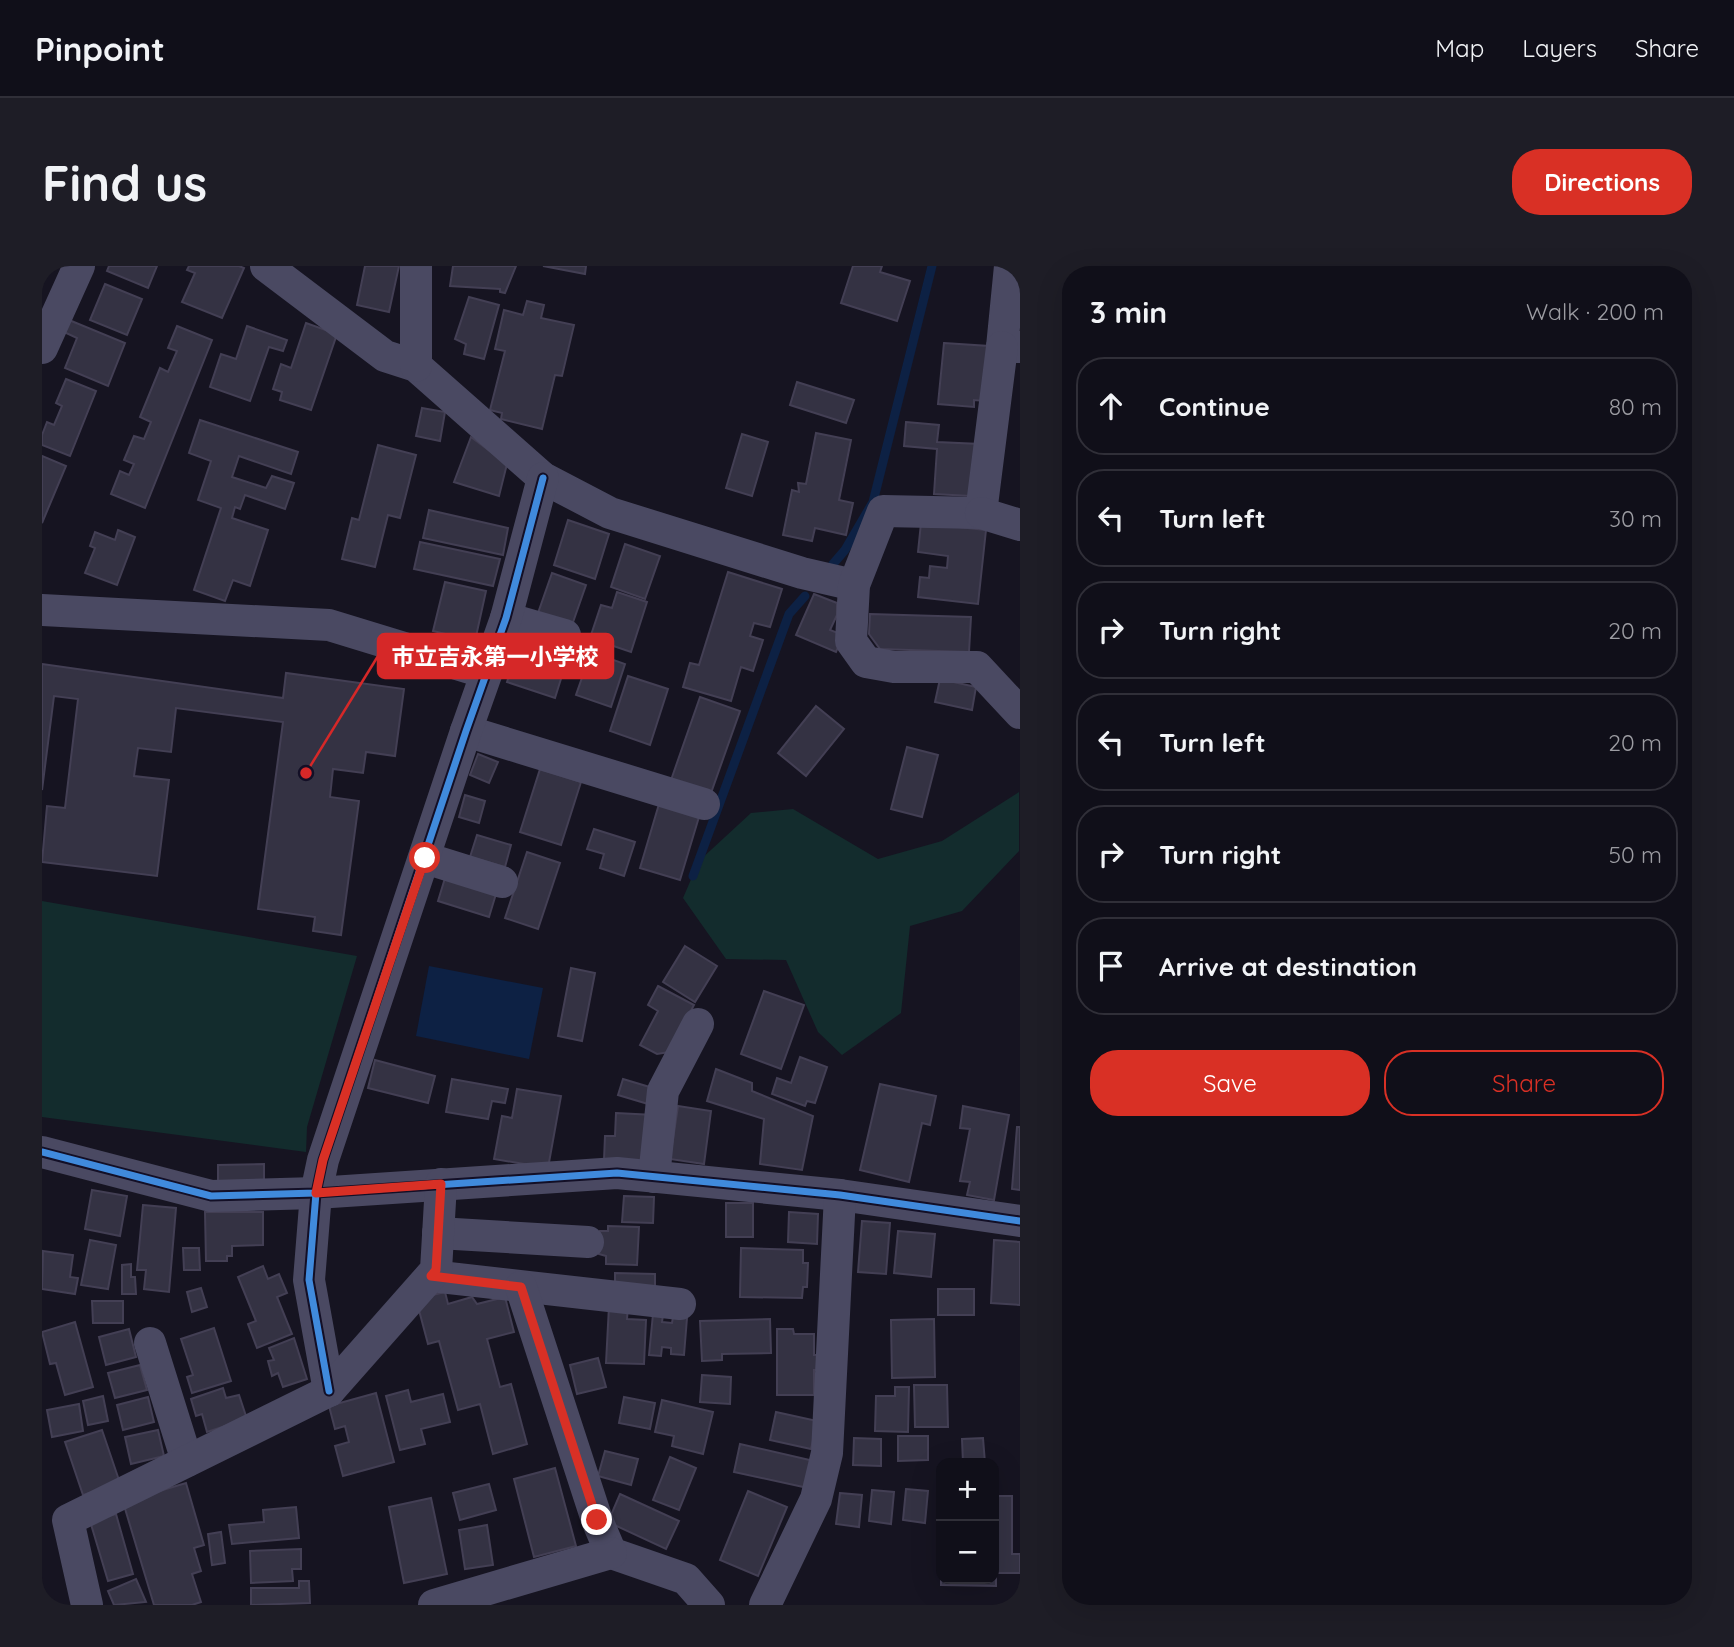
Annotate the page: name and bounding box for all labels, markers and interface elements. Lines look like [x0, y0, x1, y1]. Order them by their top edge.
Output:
text: Pinpoint [35, 28, 165, 69]
text: Map [1435, 33, 1484, 63]
text: Layers [1522, 33, 1597, 63]
text: Share [1635, 33, 1699, 63]
button: Directions [1512, 149, 1692, 215]
text: Find us [42, 152, 207, 213]
text: 3 min [1090, 293, 1167, 331]
text: Walk · 200 m [1526, 297, 1664, 326]
icon: ahead [1092, 387, 1130, 425]
text: Continue [1159, 390, 1270, 423]
text: 80 m [1609, 392, 1662, 421]
icon: left [1092, 499, 1130, 537]
text: Turn left [1159, 502, 1266, 535]
text: 30 m [1609, 504, 1662, 533]
icon: right [1092, 611, 1130, 649]
text: Turn right [1159, 614, 1281, 647]
text: 20 m [1608, 616, 1662, 645]
callout: 市立吉永第一小学校 [378, 634, 613, 678]
text: 市立吉永第一小学校 [392, 642, 599, 671]
icon: left [1092, 723, 1130, 761]
text: Turn left [1159, 726, 1266, 759]
text: 20 m [1608, 728, 1662, 757]
icon: right [1092, 835, 1130, 873]
text: Turn right [1159, 838, 1281, 871]
text: 50 m [1609, 840, 1662, 869]
route start [409, 842, 440, 873]
icon: arrive [1092, 947, 1130, 985]
text: Arrive at destination [1159, 950, 1417, 983]
button: Save [1090, 1050, 1370, 1116]
button: Share [1384, 1050, 1664, 1116]
map controls [936, 1458, 999, 1584]
button: + [936, 1458, 999, 1521]
route end [581, 1504, 612, 1535]
button: − [936, 1521, 999, 1584]

